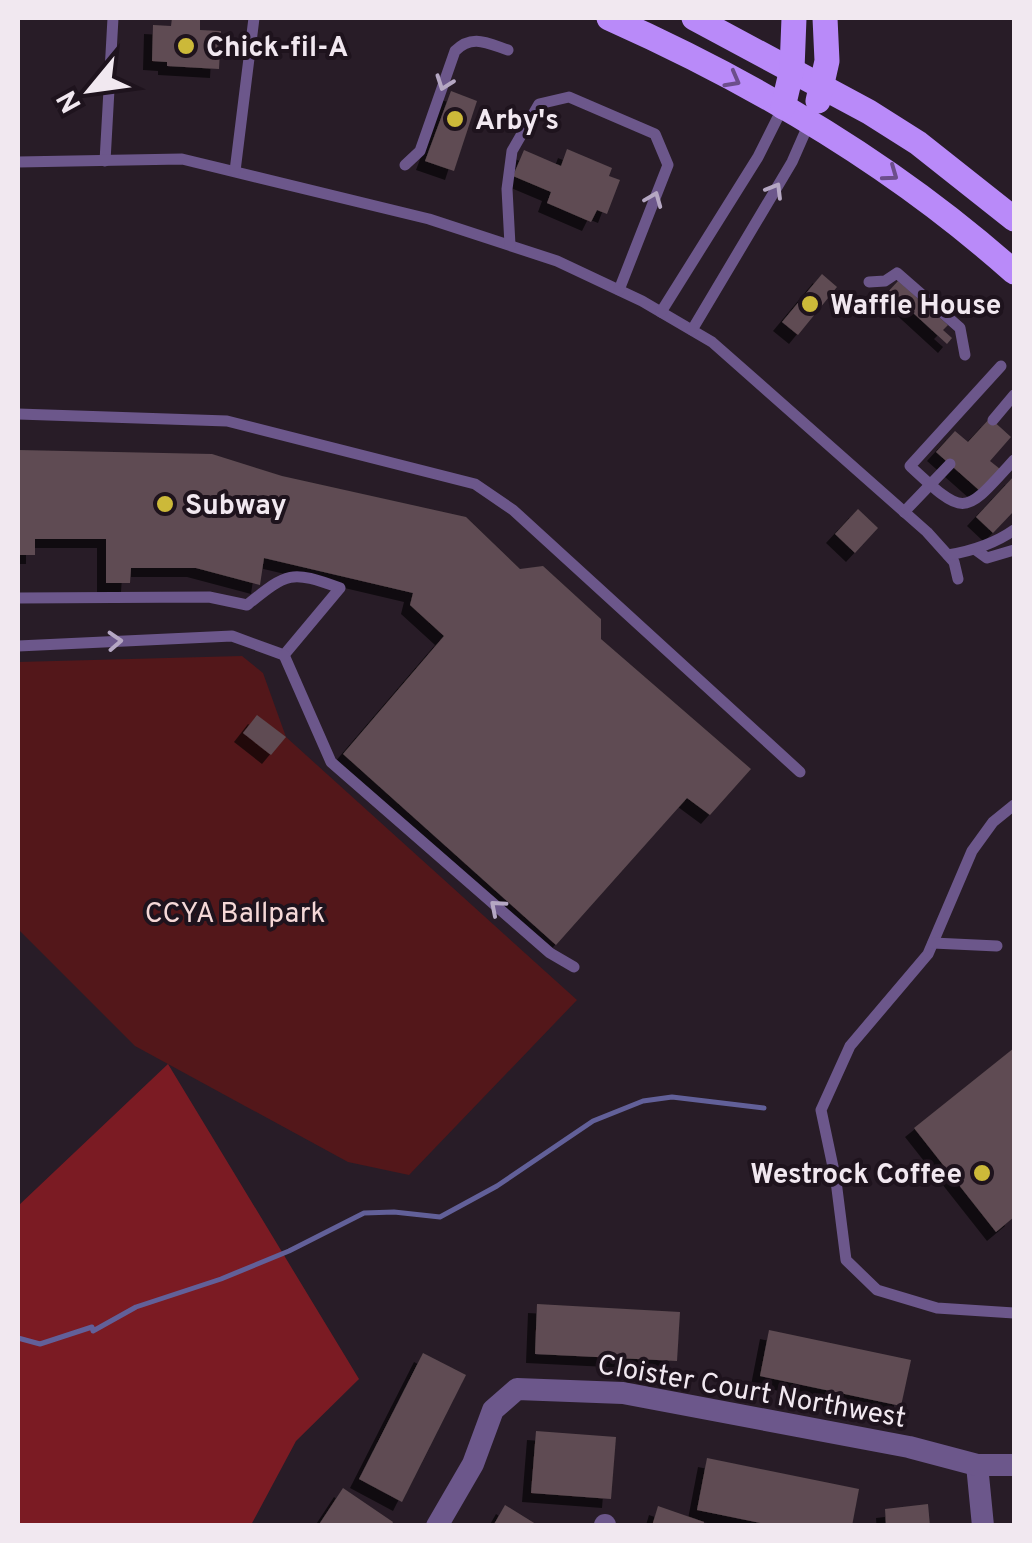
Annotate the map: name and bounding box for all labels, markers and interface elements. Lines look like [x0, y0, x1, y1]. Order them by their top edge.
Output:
place label: Chick-fil-A [206, 31, 348, 67]
marker: Chick-fil-A [175, 35, 197, 57]
north arrow [40, 40, 140, 140]
one-way arrow [723, 68, 741, 88]
one-way arrow [435, 74, 456, 91]
text: N [50, 83, 91, 118]
place label: Arby's [475, 104, 559, 140]
marker: Arby's [444, 108, 466, 130]
one-way arrow [880, 163, 898, 180]
one-way arrow [763, 182, 782, 200]
one-way arrow [643, 192, 663, 209]
place label: Waffle House [830, 289, 1001, 325]
marker: Waffle House [799, 293, 821, 315]
place label: Subway [185, 489, 287, 525]
marker: Subway [154, 493, 176, 515]
one-way arrow [107, 631, 123, 652]
park label: CCYA Ballpark [145, 897, 325, 933]
one-way arrow [490, 901, 509, 919]
place label: Westrock Coffee [750, 1158, 962, 1194]
marker: Westrock Coffee [971, 1162, 993, 1184]
street label: Cloister Court Northwest [594, 1348, 909, 1438]

